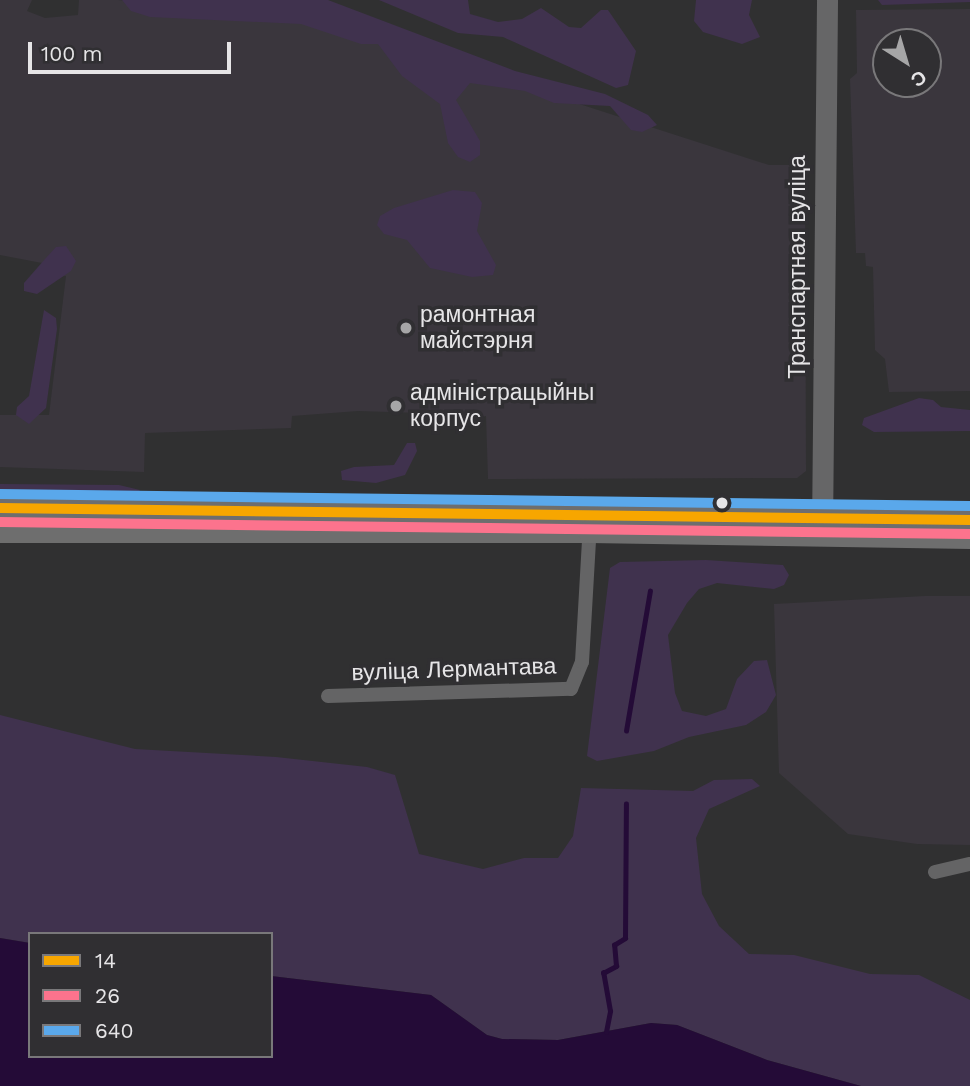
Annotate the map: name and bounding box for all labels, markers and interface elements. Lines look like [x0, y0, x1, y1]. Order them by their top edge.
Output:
scale bar [32, 28, 234, 72]
north arrow [872, 28, 942, 98]
text: 100 m [41, 41, 103, 66]
text: С [906, 65, 931, 92]
street label: Транспартная вуліца [784, 155, 812, 379]
place label: рамонтная майстэрня [420, 301, 535, 355]
marker: рамонтная майстэрня [398, 320, 414, 336]
place label: адміністрацыйны корпус [410, 379, 594, 433]
marker: адміністрацыйны корпус [388, 398, 404, 414]
unlabelled marker [715, 496, 729, 510]
street label: вуліца Лермантава [351, 653, 557, 687]
legend [28, 932, 273, 1058]
text: 14 [95, 948, 116, 973]
text: 26 [95, 983, 120, 1008]
text: 640 [95, 1018, 134, 1043]

